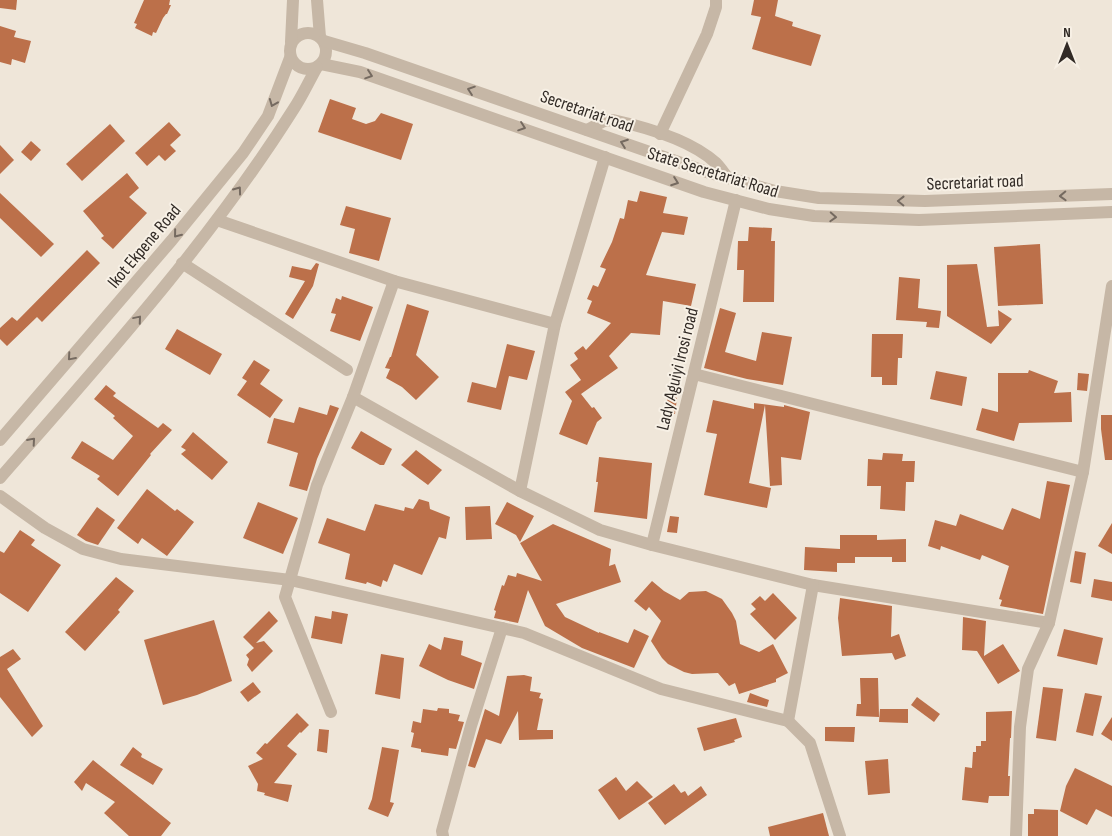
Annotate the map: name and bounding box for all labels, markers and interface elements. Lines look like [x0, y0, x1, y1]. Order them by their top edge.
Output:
north arrow [1042, 20, 1092, 70]
text: N [1063, 24, 1071, 41]
one-way arrow [364, 69, 372, 79]
one-way arrow [467, 85, 475, 95]
street label: Secretariat road [538, 86, 636, 137]
one-way arrow [268, 98, 279, 107]
one-way arrow [518, 122, 526, 132]
one-way arrow [620, 139, 629, 149]
street label: State Secretariat Road [645, 143, 781, 202]
street label: Secretariat road [926, 170, 1024, 195]
one-way arrow [671, 176, 679, 186]
one-way arrow [232, 187, 241, 196]
one-way arrow [1059, 191, 1067, 201]
one-way arrow [897, 196, 904, 206]
street label: Ikot Ekpene Road [103, 200, 185, 292]
one-way arrow [830, 212, 838, 223]
one-way arrow [175, 228, 183, 237]
street label: Lady Aguiyi Irosi road [652, 306, 703, 433]
one-way arrow [133, 315, 142, 324]
one-way arrow [68, 352, 77, 361]
one-way arrow [26, 438, 35, 447]

